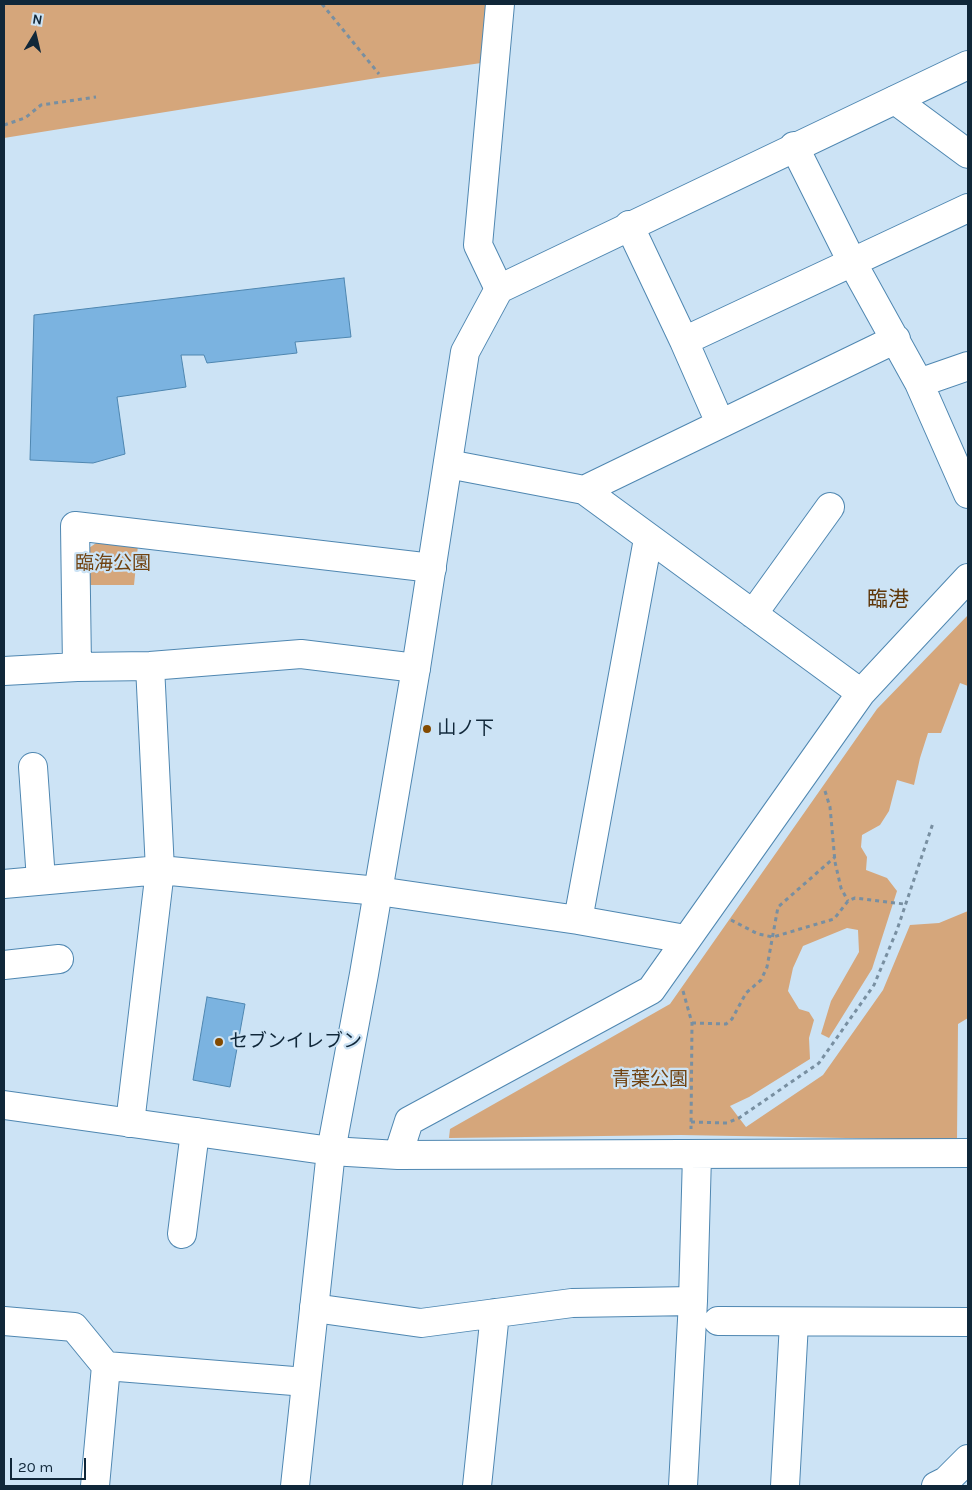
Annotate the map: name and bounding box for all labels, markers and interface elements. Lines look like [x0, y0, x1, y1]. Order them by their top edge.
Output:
north arrow [10, 10, 60, 60]
text: N [31, 11, 44, 29]
park label: 臨海公園 [75, 553, 151, 575]
district label: 臨港 [867, 587, 909, 613]
place label: 山ノ下 [437, 718, 494, 740]
marker: 山ノ下 [421, 723, 433, 735]
place label: セブンイレブン [229, 1031, 362, 1053]
marker: セブンイレブン [213, 1036, 225, 1048]
park label: 青葉公園 [612, 1069, 688, 1091]
scale bar [12, 1448, 89, 1480]
text: 20 m [18, 1458, 53, 1476]

